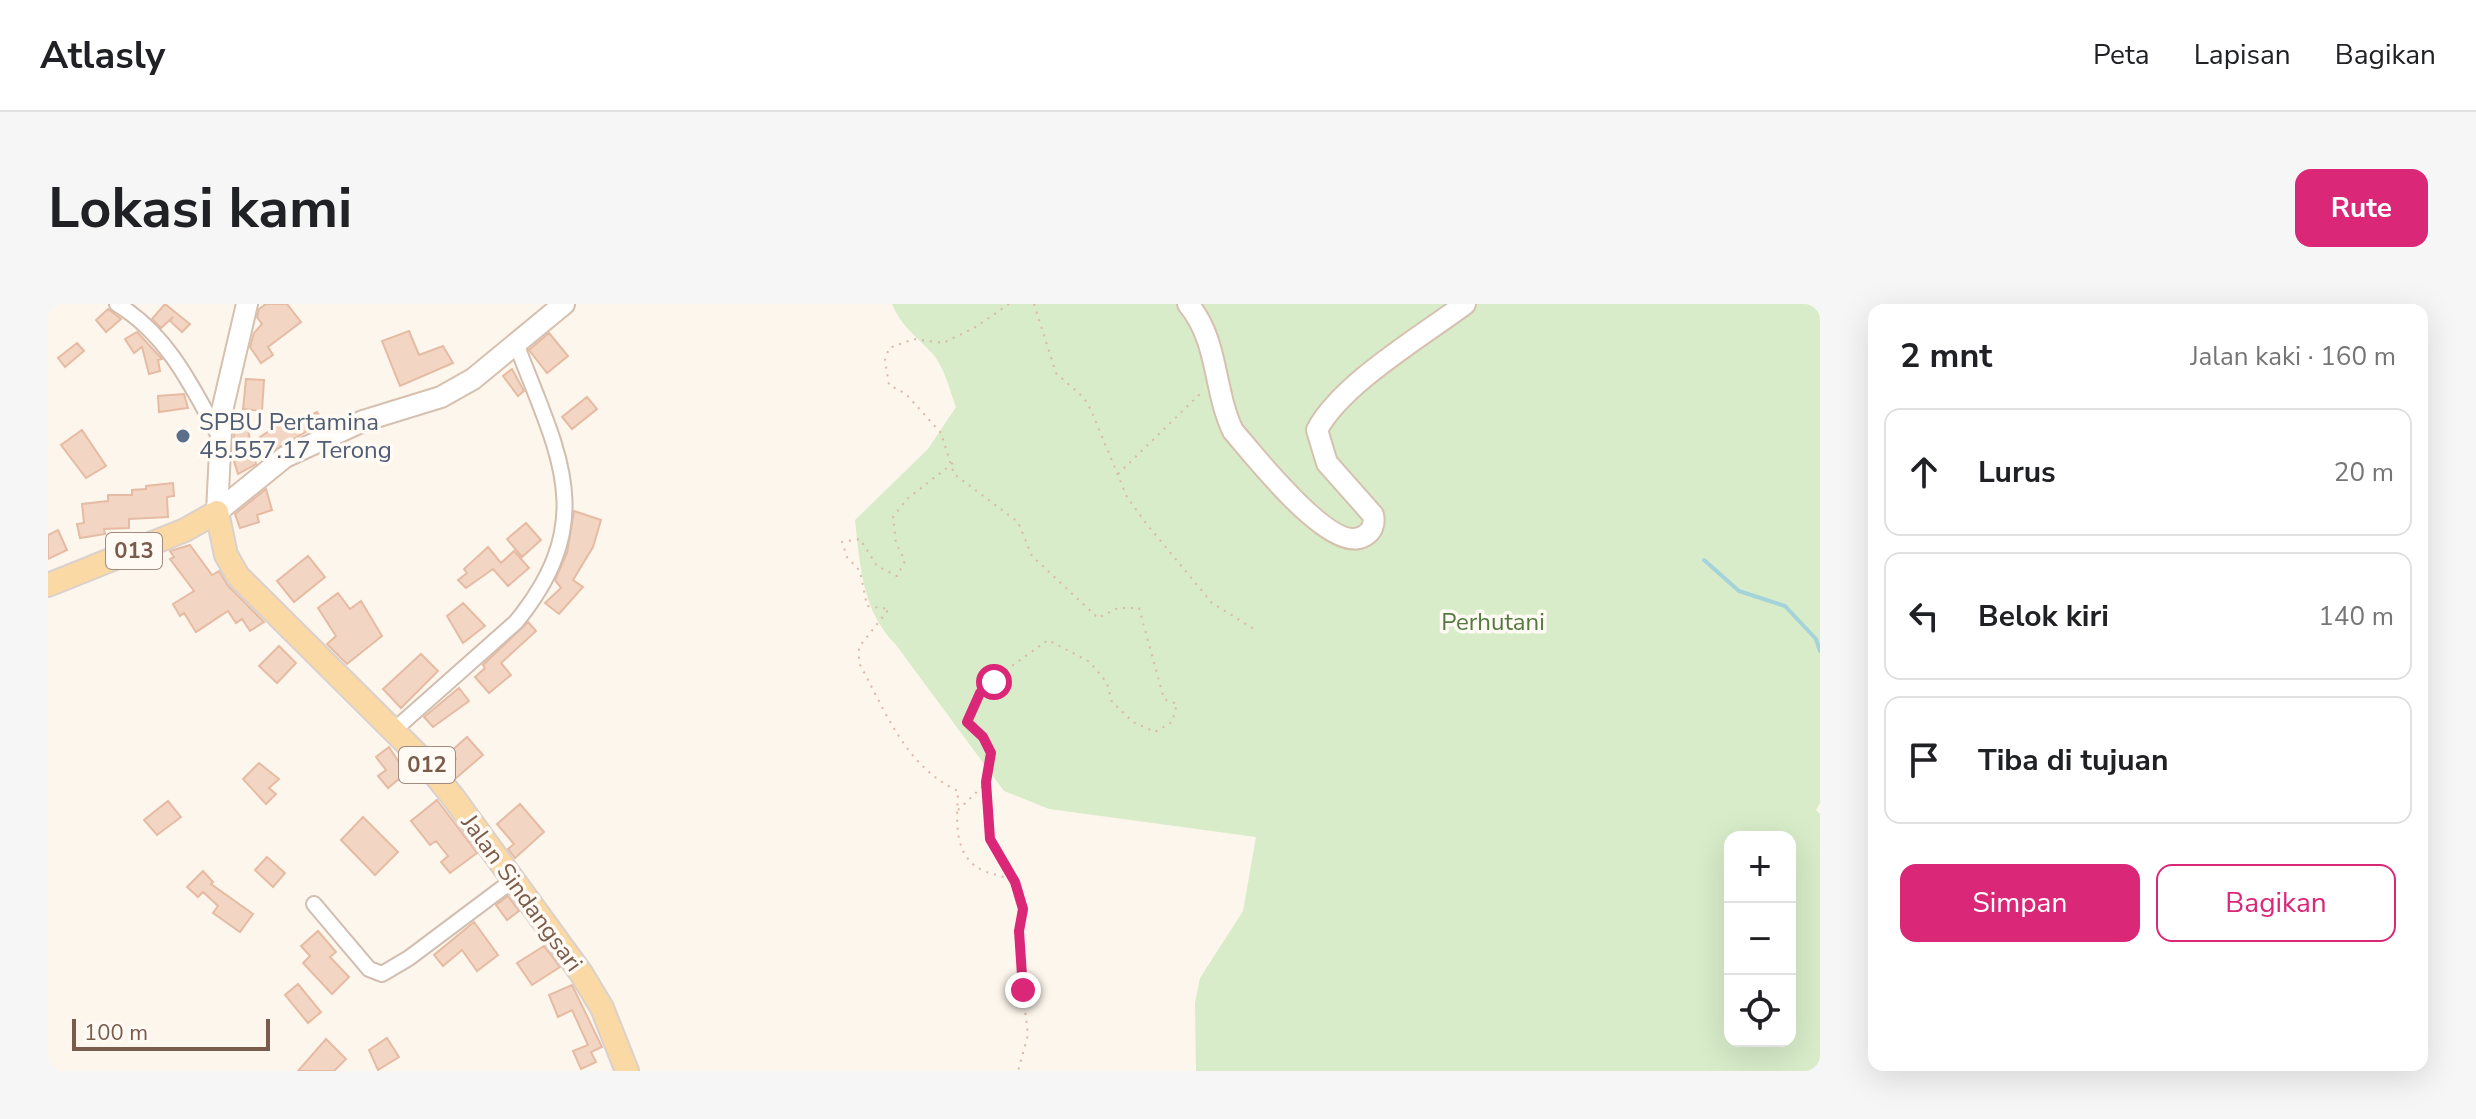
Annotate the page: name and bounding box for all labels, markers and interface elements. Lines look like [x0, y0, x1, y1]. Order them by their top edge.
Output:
text: Atlasly [40, 30, 165, 81]
text: Peta [2093, 36, 2150, 74]
text: Lapisan [2194, 36, 2291, 74]
text: Bagikan [2335, 36, 2436, 74]
button: Rute [2295, 169, 2428, 247]
text: Lokasi kami [48, 170, 352, 247]
text: 2 mnt [1900, 333, 1992, 379]
text: Jalan kaki · 160 m [2190, 339, 2396, 374]
place label: SPBU Pertamina 45.557.17 Terong [199, 406, 392, 466]
marker: SPBU Pertamina 45.557.17 Terong [174, 427, 192, 445]
icon: ahead [1902, 450, 1946, 494]
text: Lurus [1978, 452, 2056, 493]
text: 20 m [2334, 455, 2394, 490]
road number: 013 [106, 533, 162, 569]
icon: left [1902, 594, 1946, 638]
text: Belok kiri [1978, 596, 2109, 637]
text: 140 m [2318, 599, 2394, 634]
park label: Perhutani [1441, 606, 1545, 638]
route start [976, 664, 1012, 700]
icon: arrive [1902, 738, 1946, 782]
text: Tiba di tujuan [1978, 740, 2169, 781]
road number: 012 [399, 747, 455, 783]
street label: Jalan Sindangsari [454, 807, 590, 978]
map controls [1724, 831, 1796, 1047]
button: + [1724, 831, 1796, 903]
button: Simpan [1900, 864, 2140, 942]
button: Bagikan [2156, 864, 2396, 942]
button: − [1724, 903, 1796, 975]
route end [1005, 972, 1041, 1008]
button: locate [1724, 975, 1796, 1047]
scale bar [72, 1015, 270, 1051]
text: 100 m [84, 1018, 148, 1048]

